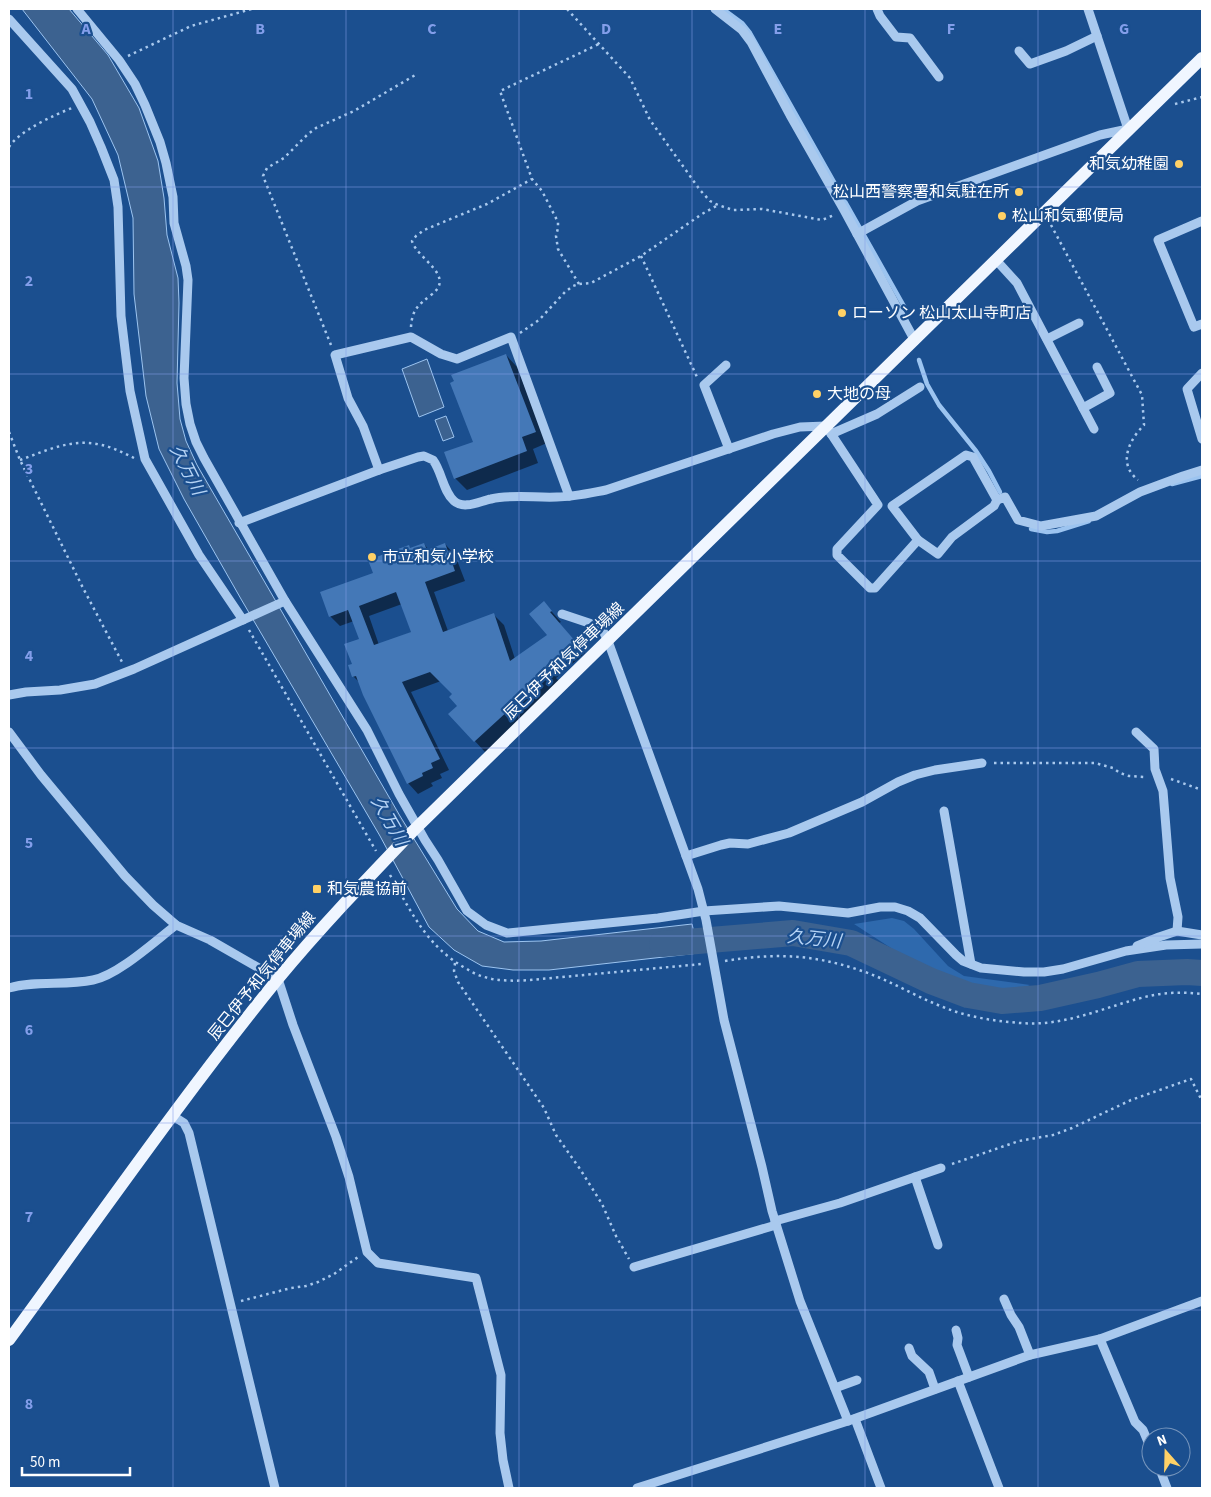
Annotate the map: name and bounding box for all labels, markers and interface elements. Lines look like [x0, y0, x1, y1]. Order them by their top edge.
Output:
text: A [80, 18, 91, 40]
text: B [255, 18, 265, 40]
text: C [427, 18, 437, 40]
text: D [601, 18, 611, 40]
text: E [774, 18, 782, 40]
text: F [947, 18, 955, 40]
text: G [1119, 18, 1129, 40]
text: 1 [25, 83, 33, 105]
place label: 和気幼稚園 [1089, 153, 1169, 175]
marker: 和気幼稚園 [1173, 158, 1185, 170]
place label: 松山西警察署和気駐在所 [833, 181, 1009, 203]
marker: 松山西警察署和気駐在所 [1013, 186, 1025, 198]
place label: 松山和気郵便局 [1012, 205, 1124, 227]
marker: 松山和気郵便局 [996, 210, 1008, 222]
text: 2 [25, 270, 33, 292]
place label: ローソン 松山太山寺町店 [852, 302, 1031, 324]
marker: ローソン 松山太山寺町店 [836, 307, 848, 319]
place label: 大地の母 [827, 383, 891, 405]
marker: 大地の母 [811, 388, 823, 400]
water label: 久万川 [164, 440, 211, 502]
text: 3 [25, 458, 33, 480]
place label: 市立和気小学校 [382, 546, 494, 568]
marker: 市立和気小学校 [366, 551, 378, 563]
street label: 辰巳伊予和気停車場線 [499, 598, 629, 724]
text: 4 [25, 645, 34, 667]
water label: 久万川 [365, 791, 414, 852]
text: 5 [25, 832, 33, 854]
place label: 和気農協前 [327, 878, 407, 900]
marker: 和気農協前 [311, 883, 323, 895]
street label: 辰巳伊予和気停車場線 [203, 907, 321, 1045]
water label: 久万川 [786, 924, 844, 954]
text: 6 [25, 1019, 33, 1041]
text: 7 [25, 1206, 33, 1228]
text: 8 [25, 1393, 33, 1415]
north arrow [1141, 1427, 1191, 1477]
text: N [1154, 1430, 1170, 1452]
scale bar [22, 1444, 130, 1476]
text: 50 m [30, 1452, 60, 1473]

